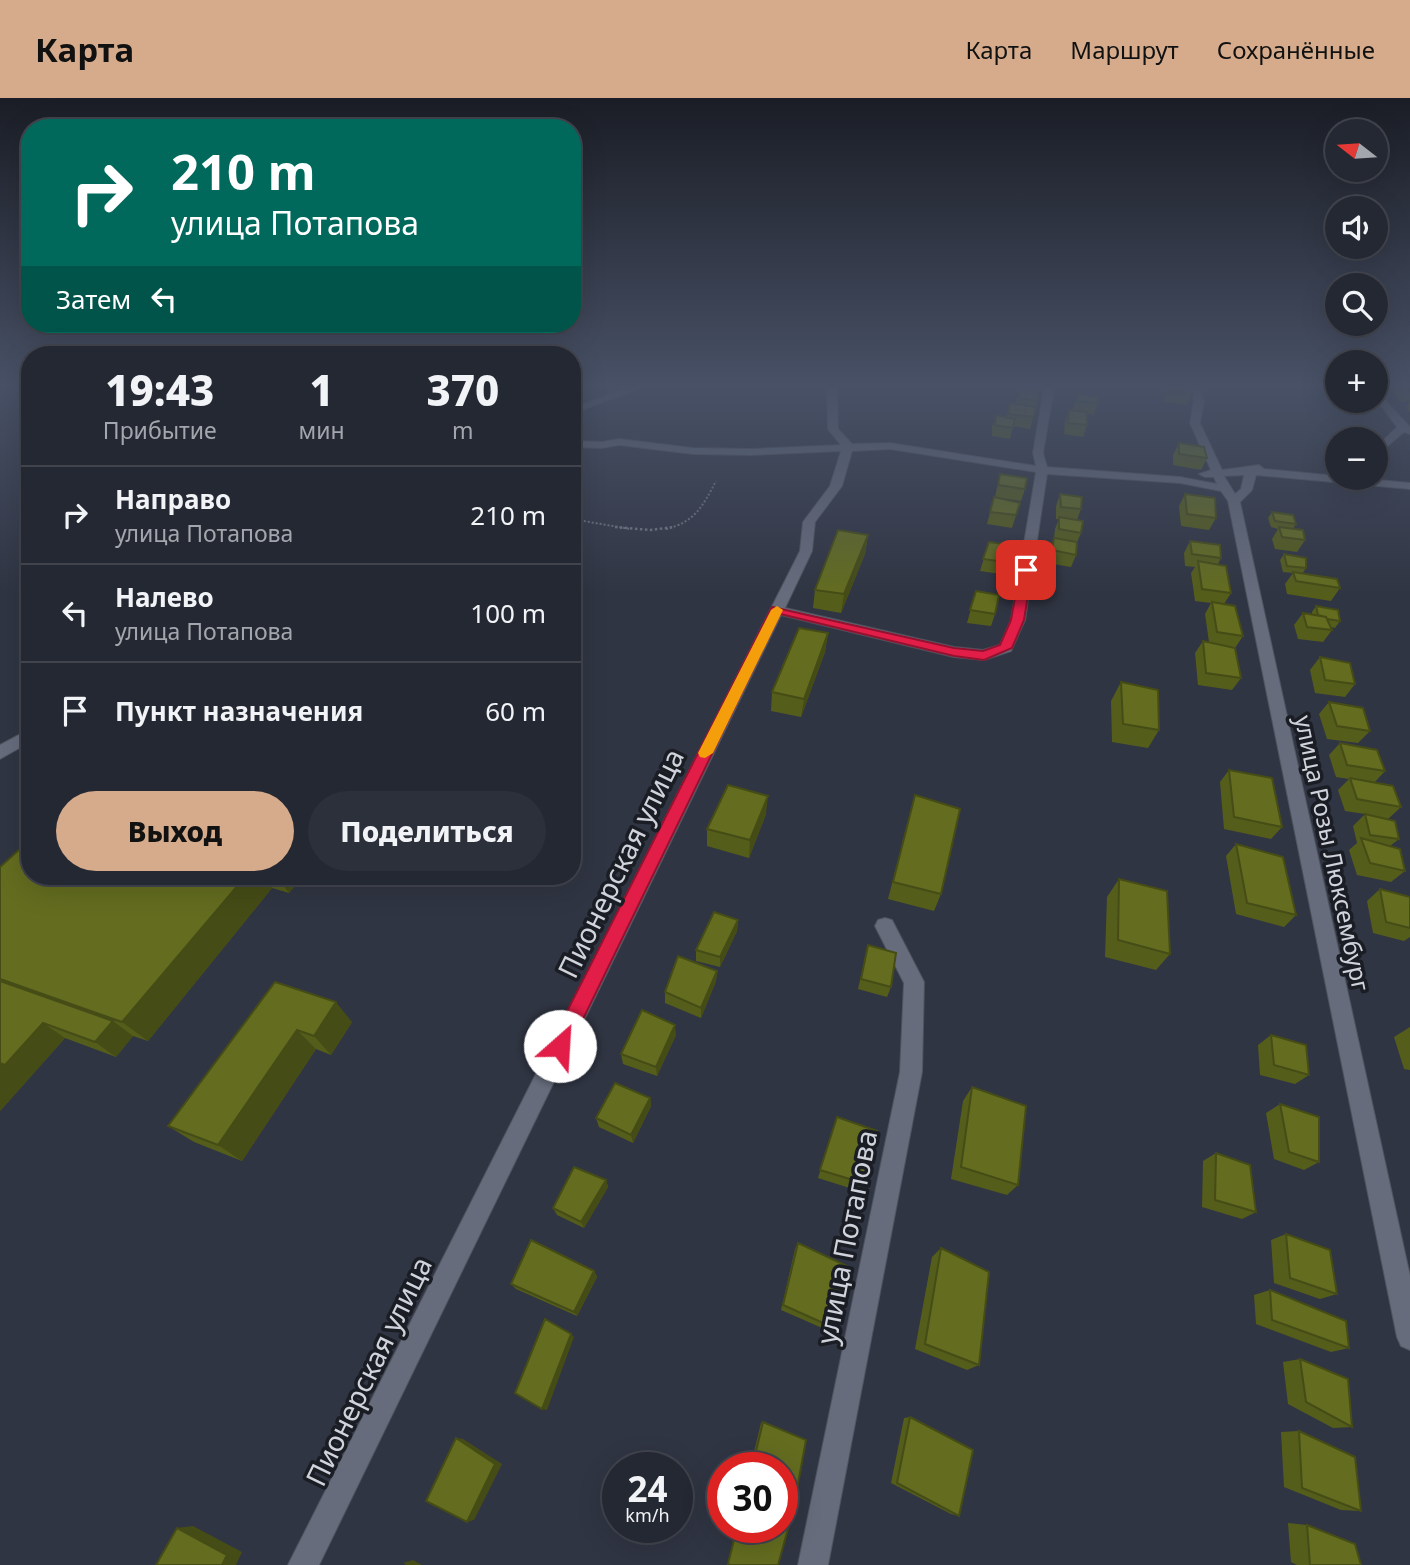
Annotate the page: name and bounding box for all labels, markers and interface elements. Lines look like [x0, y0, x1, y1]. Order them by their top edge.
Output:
text: Карта [35, 27, 134, 72]
text: Карта [965, 33, 1032, 66]
text: Маршрут [1070, 33, 1179, 66]
text: Сохранённые [1217, 33, 1375, 66]
north arrow [1325, 119, 1388, 182]
map controls [1325, 119, 1388, 490]
text: 210 m [171, 138, 316, 204]
icon: right [56, 147, 147, 238]
button: sound [1325, 196, 1388, 259]
text: улица Потапова [171, 201, 419, 244]
button: search [1325, 273, 1388, 336]
icon: left [145, 280, 183, 318]
text: Затем [56, 281, 131, 317]
button: + [1325, 350, 1388, 413]
text: 19:43 [105, 361, 214, 418]
text: 1 [309, 361, 334, 418]
text: 370 [426, 361, 499, 418]
text: Прибытие [103, 414, 217, 446]
text: мин [299, 414, 345, 446]
text: m [452, 414, 474, 446]
button: − [1325, 427, 1388, 490]
text: Направо [115, 481, 231, 517]
icon: right [56, 496, 94, 534]
text: 210 m [470, 497, 546, 533]
text: улица Потапова [115, 517, 293, 549]
pin [996, 540, 1056, 600]
icon: arrive [1007, 551, 1045, 589]
text: Налево [115, 579, 214, 615]
icon: left [56, 594, 94, 632]
text: 100 m [470, 595, 546, 631]
text: улица Потапова [115, 615, 293, 647]
icon: arrive [56, 692, 94, 730]
text: Пункт назначения [115, 693, 363, 729]
text: 60 m [485, 693, 546, 729]
street label: улица Розы Люксембург [1288, 712, 1378, 995]
street label: Пионерская улица [548, 742, 692, 984]
button: Выход [56, 791, 294, 871]
button: Поделиться [308, 791, 546, 871]
position arrow [523, 1009, 597, 1083]
street label: улица Потапова [807, 1127, 885, 1347]
street label: Пионерская улица [296, 1250, 440, 1492]
speed limit sign: 30 [707, 1452, 798, 1543]
text: 24 [627, 1465, 668, 1512]
text: km/h [625, 1503, 670, 1527]

